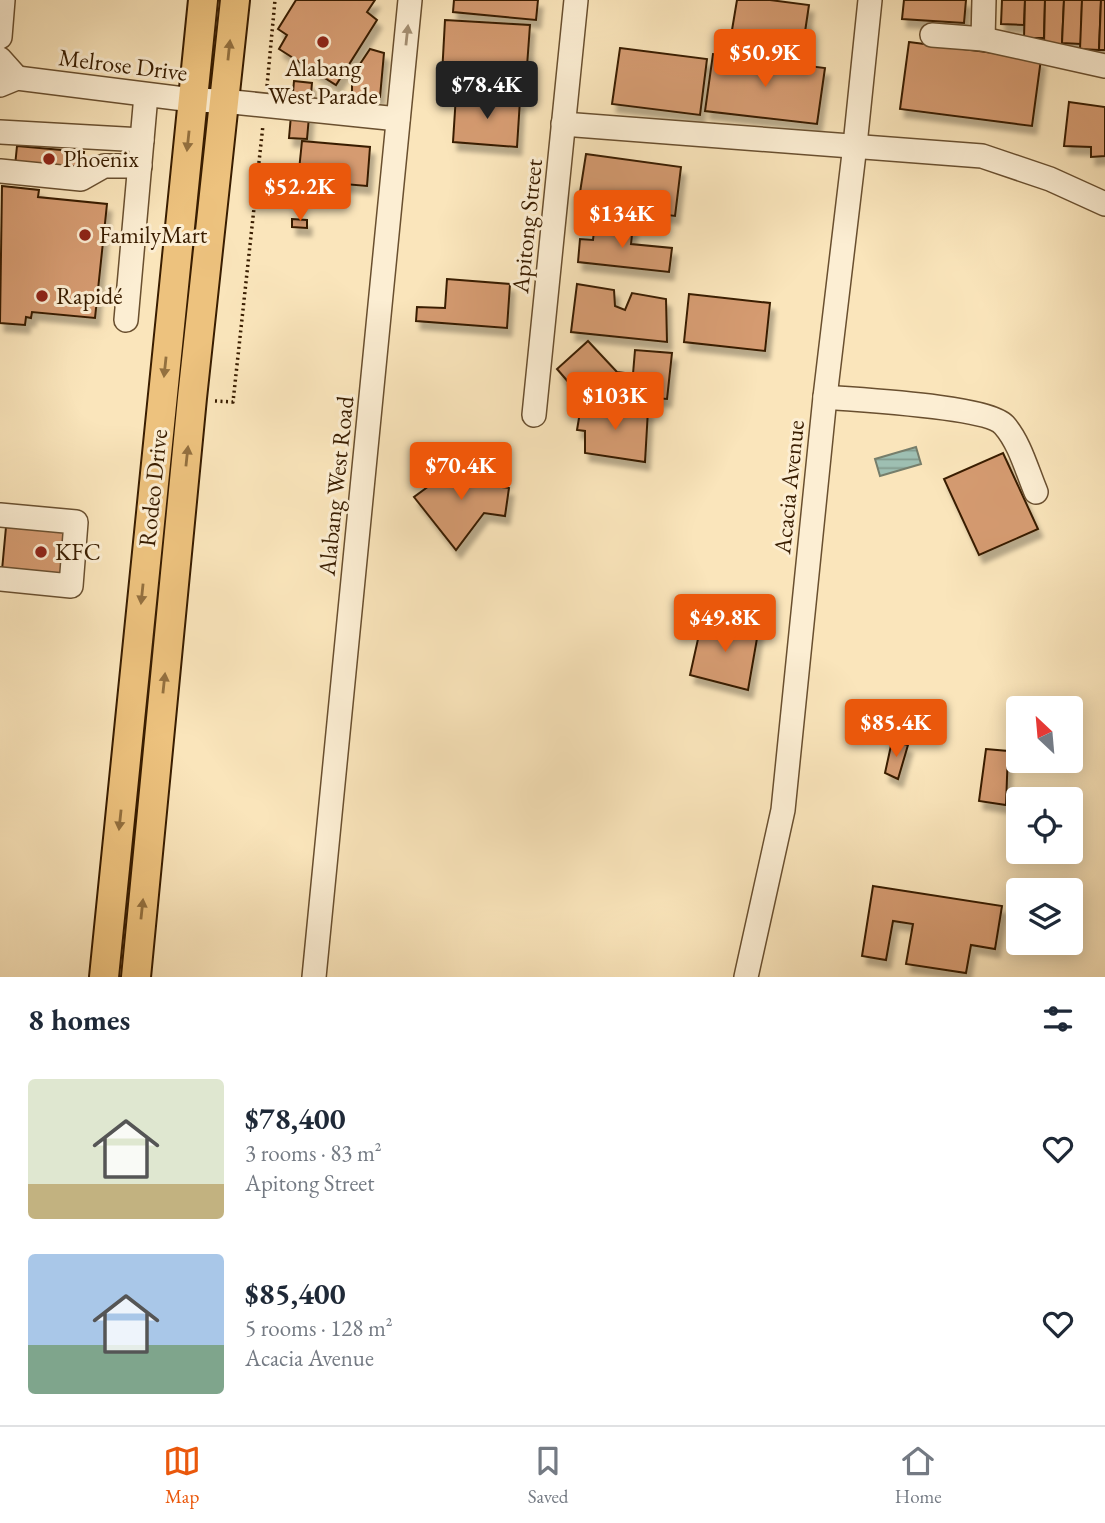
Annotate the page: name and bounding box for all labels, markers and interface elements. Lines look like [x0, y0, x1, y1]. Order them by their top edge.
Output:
one-way arrow [402, 24, 413, 46]
pin: $50.9K [708, 29, 822, 89]
marker: Alabang West Parade [315, 34, 331, 50]
text: $50.9K [730, 37, 800, 67]
one-way arrow [224, 39, 235, 61]
street label: Melrose Drive [57, 41, 189, 88]
place label: Alabang West Parade [268, 52, 378, 111]
pin: $78.4K [430, 61, 544, 121]
text: $78.4K [452, 69, 522, 99]
one-way arrow [182, 130, 193, 152]
place label: Phoenix [63, 143, 139, 174]
marker: Phoenix [41, 151, 57, 167]
street label: Apitong Street [504, 157, 549, 296]
pin: $52.2K [243, 164, 357, 223]
text: $52.2K [265, 171, 335, 201]
pin: $134K [573, 190, 671, 250]
text: $134K [590, 198, 654, 228]
place label: FamilyMart [99, 219, 208, 250]
marker: FamilyMart [77, 227, 93, 243]
place label: Rapidé [56, 280, 123, 311]
marker: Rapidé [34, 288, 50, 304]
one-way arrow [159, 356, 170, 378]
pin: $103K [566, 372, 664, 432]
text: $103K [583, 380, 647, 410]
street label: Alabang West Road [311, 394, 360, 578]
street label: Acacia Avenue [766, 418, 811, 556]
street label: Rodeo Drive [131, 428, 174, 548]
pin: $70.4K [404, 442, 518, 502]
one-way arrow [181, 445, 192, 467]
text: $70.4K [426, 450, 496, 480]
place label: KFC [55, 536, 101, 567]
marker: KFC [33, 544, 49, 560]
one-way arrow [136, 583, 147, 605]
pin: $49.8K [668, 594, 782, 654]
text: $49.8K [690, 602, 760, 632]
one-way arrow [159, 671, 170, 693]
north arrow [1006, 696, 1083, 774]
map controls [1006, 696, 1083, 955]
pin: $85.4K [839, 700, 953, 759]
text: $85.4K [861, 707, 931, 737]
button: locate [1006, 787, 1083, 864]
one-way arrow [114, 809, 125, 831]
button: layers [1006, 878, 1083, 955]
one-way arrow [137, 898, 148, 920]
text: 8 homes [28, 1000, 130, 1039]
icon: filters [1039, 1000, 1077, 1038]
text: $78,400 [245, 1099, 346, 1138]
icon: home [84, 1107, 168, 1191]
icon: heart [1039, 1130, 1077, 1168]
text: 3 rooms · 83 m² [245, 1138, 382, 1168]
text: Apitong Street [245, 1168, 374, 1198]
text: $85,400 [245, 1274, 346, 1313]
icon: home [84, 1282, 168, 1366]
icon: heart [1039, 1305, 1077, 1343]
text: 5 rooms · 128 m² [245, 1313, 393, 1343]
text: Acacia Avenue [245, 1343, 374, 1373]
tab: Map [163, 1442, 201, 1509]
tab: Saved [528, 1442, 568, 1509]
tab: Home [895, 1442, 942, 1509]

